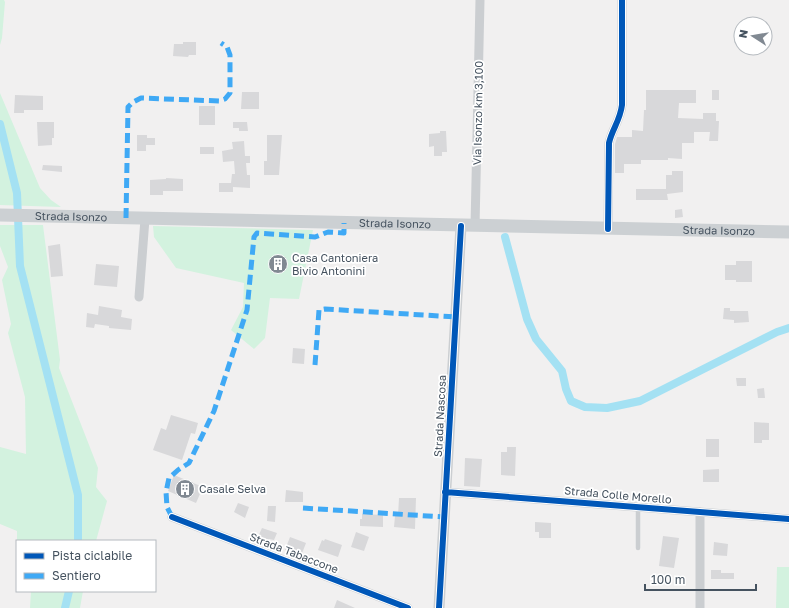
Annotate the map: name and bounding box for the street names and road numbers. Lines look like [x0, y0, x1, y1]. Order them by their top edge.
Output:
street label: Via Isonzo km 3,100 [470, 61, 485, 165]
street label: Strada Isonzo [35, 209, 108, 223]
street label: Strada Isonzo [359, 216, 432, 230]
street label: Strada Isonzo [683, 223, 756, 237]
street label: Strada Nascosa [431, 374, 448, 457]
street label: Strada Colle Morello [564, 483, 673, 506]
street label: Strada Tabaccone [248, 530, 340, 575]

